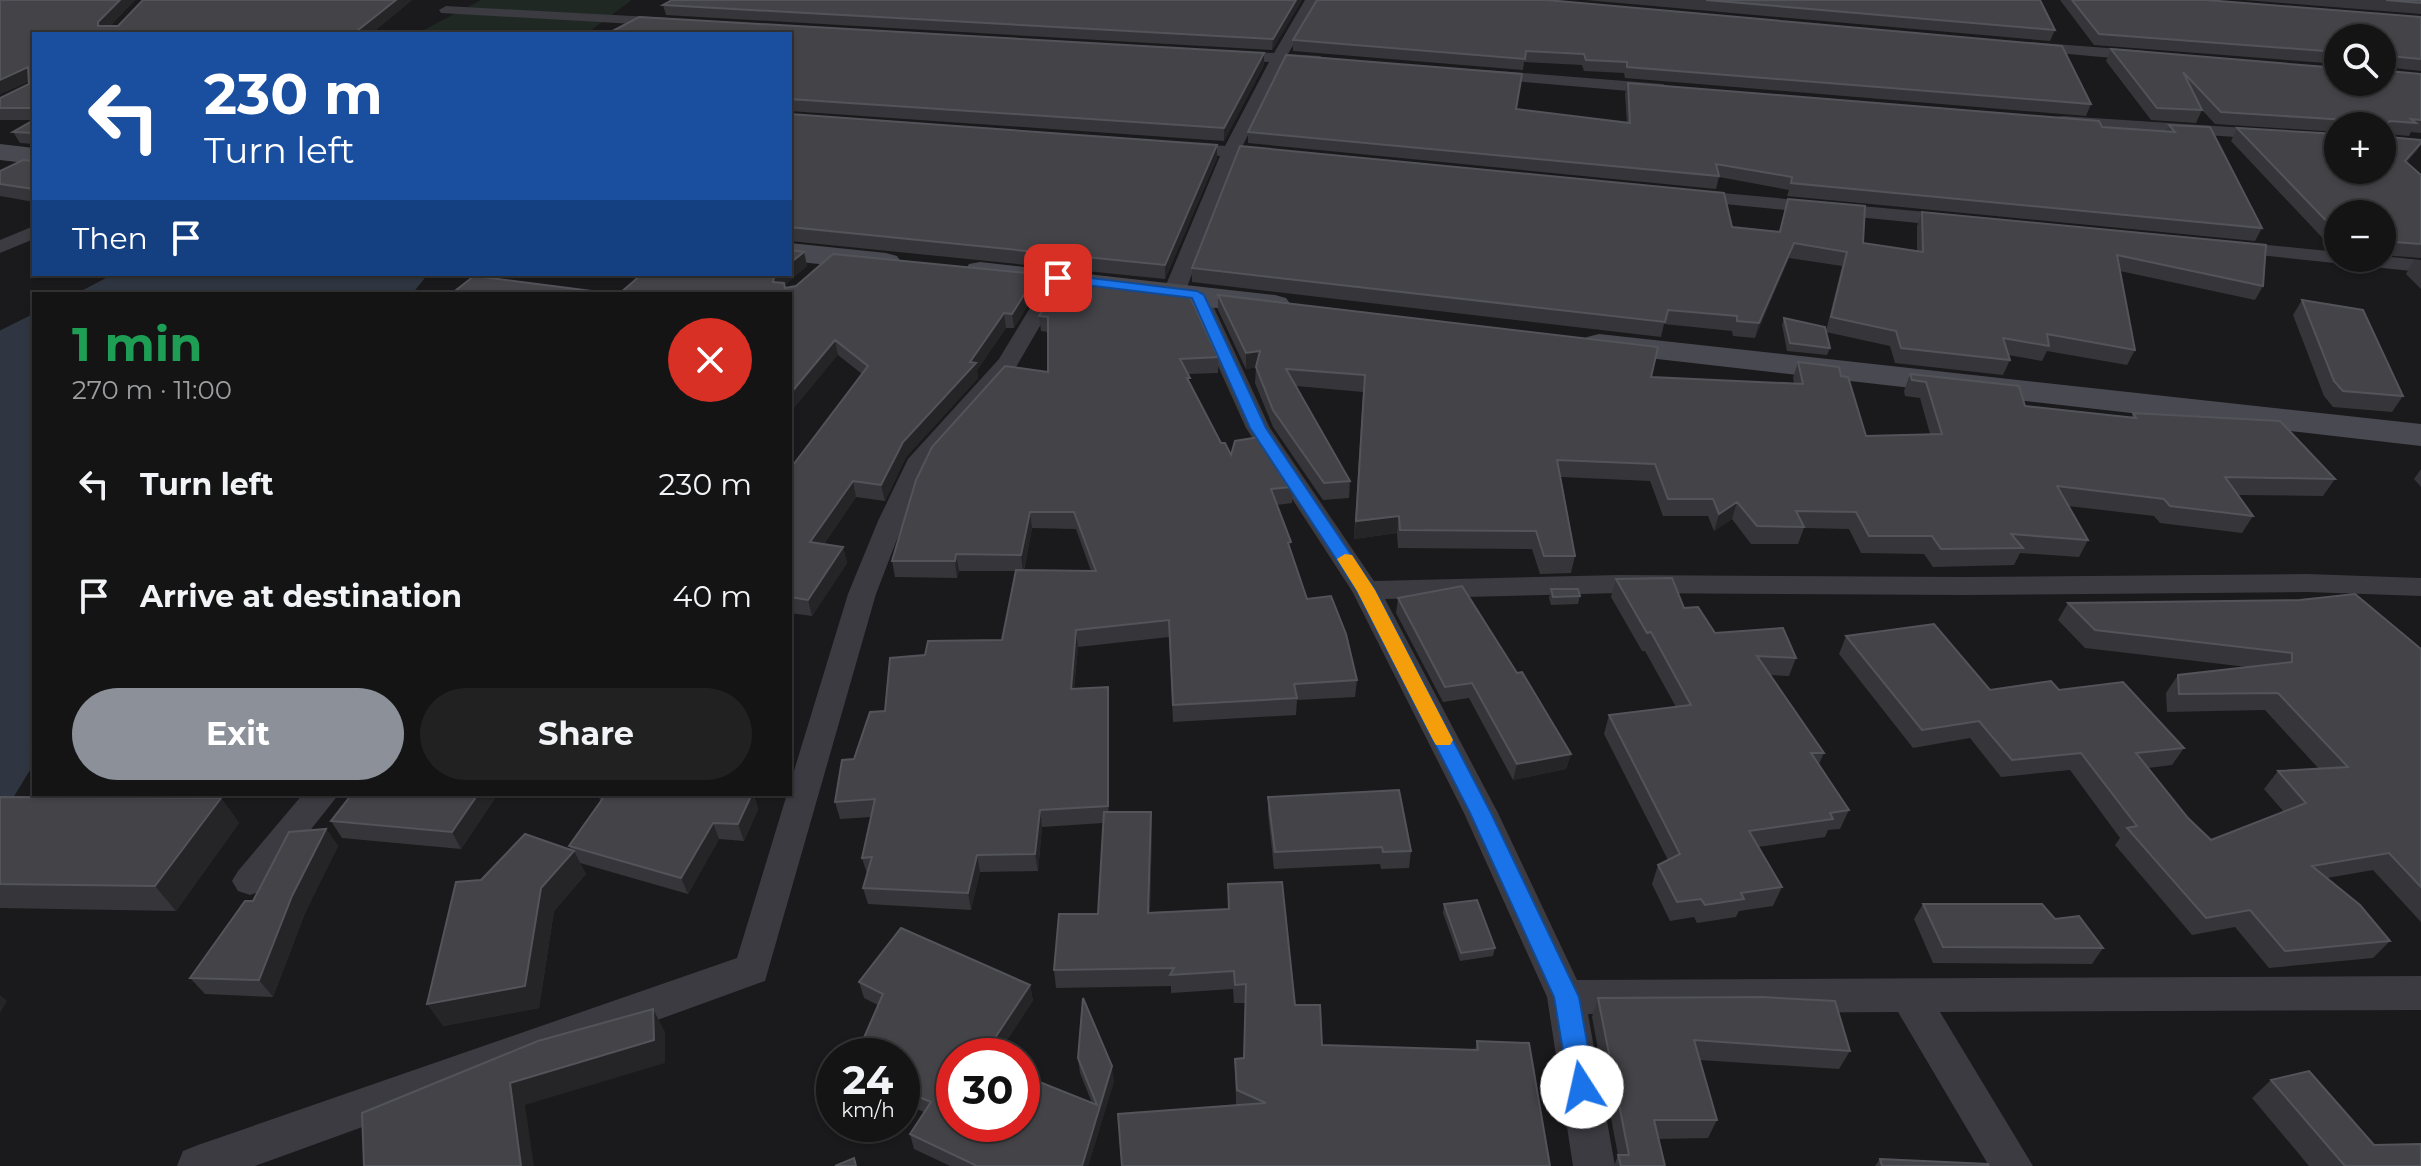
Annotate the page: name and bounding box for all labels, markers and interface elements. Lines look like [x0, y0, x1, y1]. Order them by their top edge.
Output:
map controls [2324, 24, 2396, 272]
button: search [2324, 24, 2396, 96]
text: 230 m [204, 60, 383, 128]
icon: left [72, 64, 176, 168]
button: + [2324, 112, 2396, 184]
text: Turn left [204, 128, 355, 172]
button: − [2324, 200, 2396, 272]
icon: arrive [164, 216, 208, 260]
text: Then [72, 220, 148, 257]
pin [1024, 244, 1092, 312]
icon: arrive [1036, 256, 1080, 300]
text: 1 min [72, 315, 202, 373]
button: close [668, 318, 752, 402]
text: 270 m · 11:00 [72, 374, 232, 406]
icon: left [72, 462, 116, 506]
text: Turn left [140, 466, 273, 503]
text: 230 m [658, 466, 752, 503]
icon: arrive [72, 574, 116, 618]
text: Arrive at destination [140, 578, 462, 615]
text: 40 m [673, 578, 752, 615]
button: Exit [72, 688, 404, 780]
button: Share [420, 688, 752, 780]
speed limit sign: 30 [936, 1038, 1040, 1142]
position arrow [1540, 1045, 1624, 1129]
text: 24 [843, 1055, 893, 1104]
text: km/h [841, 1098, 895, 1122]

